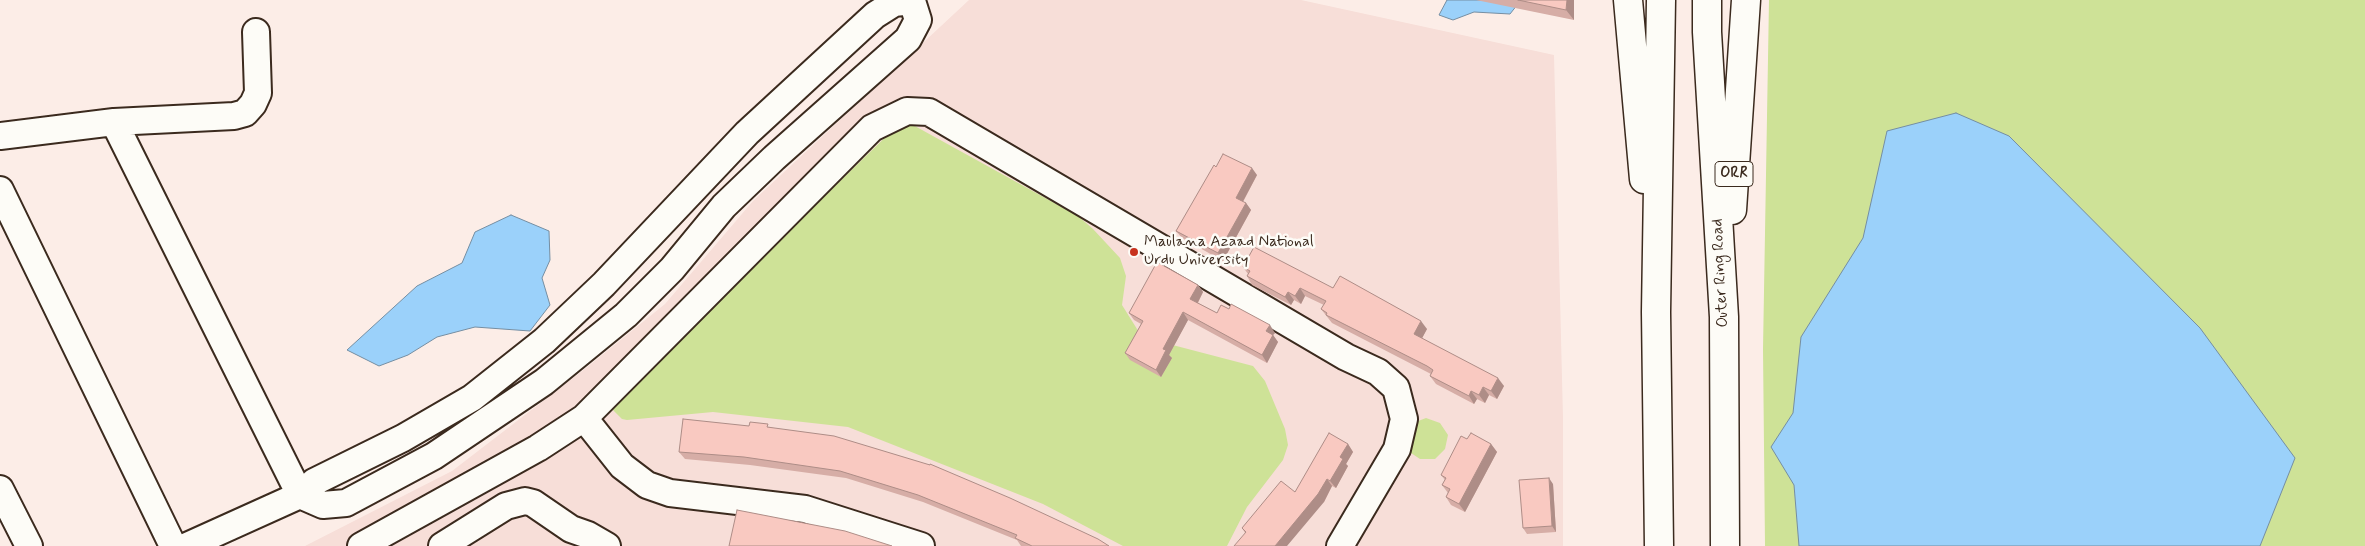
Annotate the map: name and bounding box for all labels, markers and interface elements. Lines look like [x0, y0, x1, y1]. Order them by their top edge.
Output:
road number: ORR [1715, 162, 1753, 186]
street label: Outer Ring Road [1709, 218, 1733, 328]
place label: Maulana Azaad National Urdu University [1144, 233, 1314, 271]
marker: Maulana Azaad National Urdu University [1128, 246, 1140, 258]

